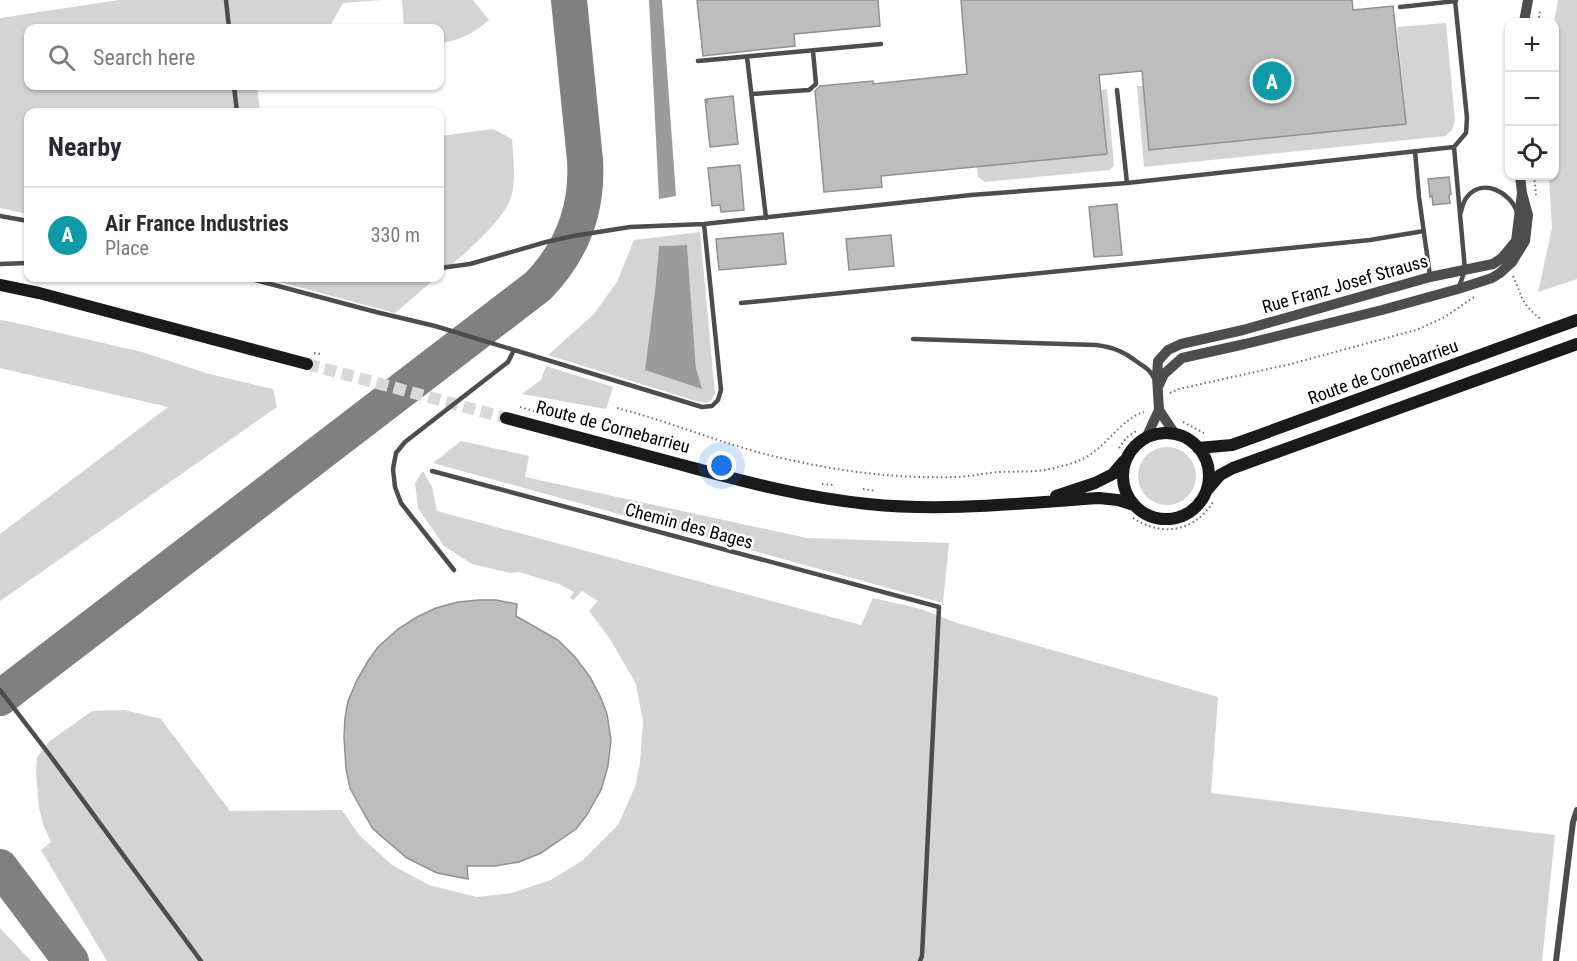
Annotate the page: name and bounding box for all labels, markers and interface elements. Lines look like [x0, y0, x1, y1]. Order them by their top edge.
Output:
map controls [1505, 18, 1559, 180]
button: + [1505, 18, 1559, 72]
search box [24, 24, 444, 90]
icon: search [45, 41, 78, 74]
text: Search here [93, 45, 195, 70]
pin: A [1252, 58, 1292, 104]
button: − [1505, 72, 1559, 126]
button: locate [1505, 126, 1559, 180]
text: Nearby [48, 132, 122, 162]
text: Air France Industries [105, 211, 289, 236]
text: A [62, 223, 73, 247]
text: 330 m [371, 223, 420, 247]
text: Place [105, 236, 149, 260]
street label: Rue Franz Josef Strauss [1260, 250, 1430, 317]
street label: Route de Cornebarrieu [1305, 335, 1461, 408]
street label: Route de Cornebarrieu [534, 396, 692, 457]
your location [707, 451, 736, 480]
street label: Chemin des Bages [623, 498, 755, 553]

